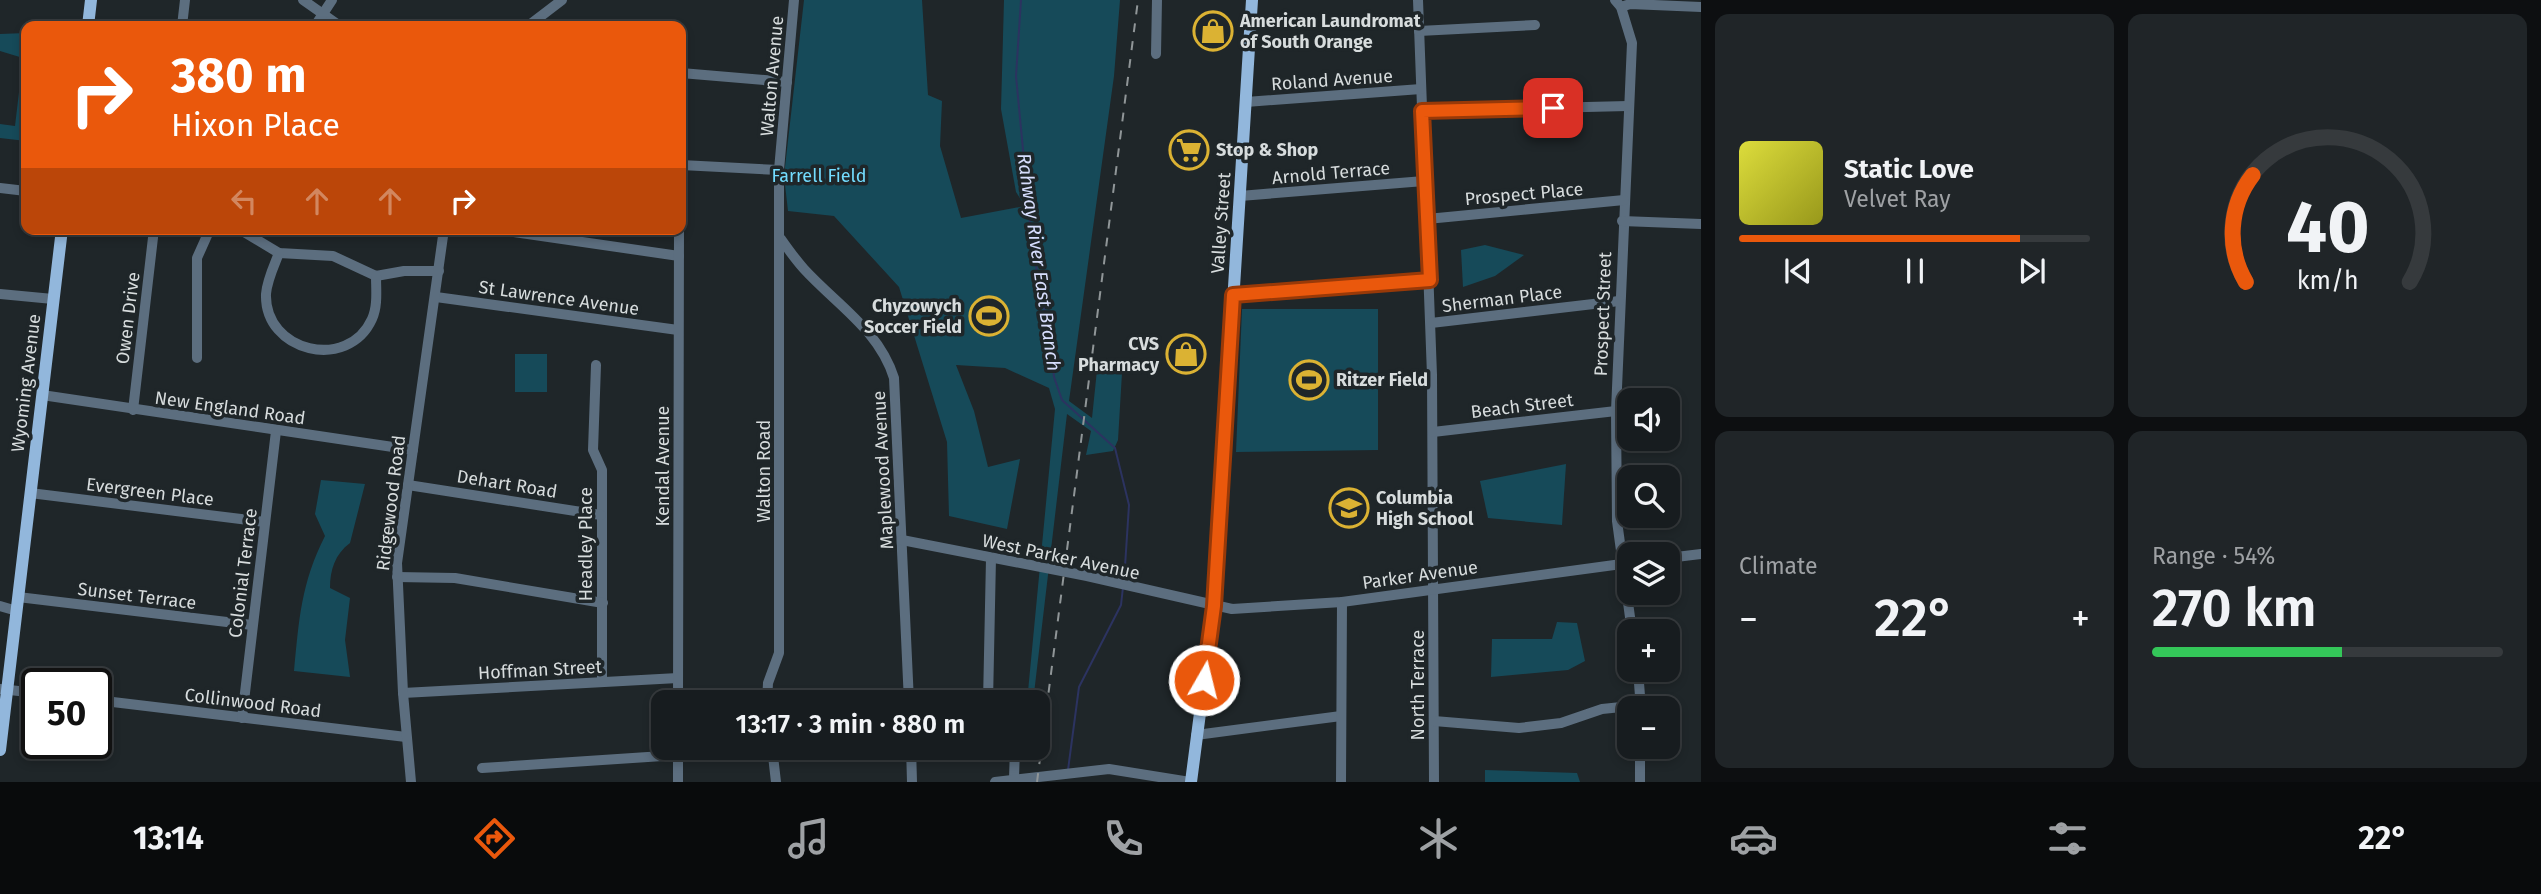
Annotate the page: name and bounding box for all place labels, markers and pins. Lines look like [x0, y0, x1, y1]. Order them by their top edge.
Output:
shop icon: American Laundromat of South Orange [1192, 10, 1234, 52]
place label: American Laundromat of South Orange [1239, 10, 1422, 53]
pin [1523, 78, 1583, 138]
supermarket icon: Stop & Shop [1168, 129, 1210, 171]
place label: Stop & Shop [1216, 139, 1319, 161]
place label: Chyzowych Soccer Field [864, 295, 962, 338]
sports icon: Chyzowych Soccer Field [968, 295, 1010, 337]
place label: CVS Pharmacy [1078, 333, 1160, 376]
shop icon: CVS Pharmacy [1165, 333, 1207, 375]
sports icon: Ritzer Field [1288, 359, 1330, 401]
place label: Ritzer Field [1336, 369, 1428, 391]
school or university icon: Columbia High School [1328, 487, 1370, 529]
place label: Columbia High School [1376, 487, 1474, 530]

